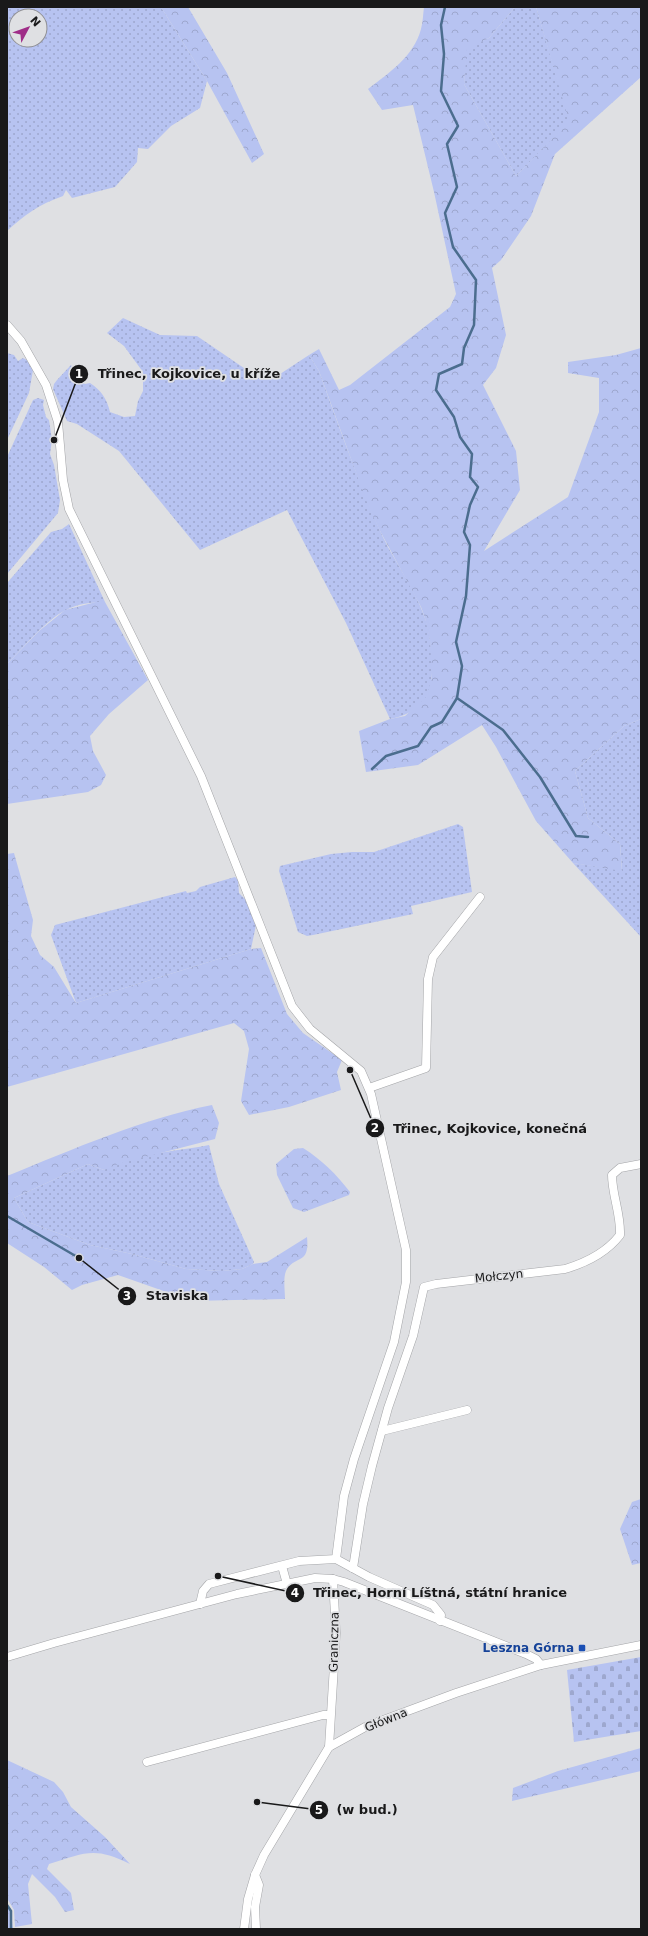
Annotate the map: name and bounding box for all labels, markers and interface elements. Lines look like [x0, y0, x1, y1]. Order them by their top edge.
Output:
north arrow [8, 8, 48, 48]
text: N [27, 14, 43, 30]
callout: Třinec, Kojkovice, u kříže [69, 361, 288, 386]
text: Třinec, Kojkovice, u kříže [98, 366, 280, 381]
text: 1 [75, 367, 83, 381]
callout: Třinec, Kojkovice, konečná [365, 1116, 595, 1141]
text: 2 [371, 1121, 379, 1135]
text: Třinec, Kojkovice, konečná [393, 1121, 587, 1136]
street label: Mołczyn [474, 1266, 524, 1286]
callout: Staviska [117, 1283, 216, 1308]
text: Staviska [146, 1288, 208, 1303]
text: 3 [123, 1289, 131, 1303]
callout: Třinec, Horní Líštná, státní hranice [285, 1580, 575, 1605]
text: Třinec, Horní Líštná, státní hranice [313, 1585, 567, 1600]
text: 4 [291, 1586, 299, 1600]
street label: Graniczna [326, 1612, 342, 1672]
place label: Leszna Górna [483, 1641, 574, 1655]
marker: Leszna Górna [577, 1643, 587, 1653]
street label: Główna [363, 1705, 409, 1735]
callout: (w bud.) [309, 1797, 406, 1822]
text: (w bud.) [336, 1802, 398, 1817]
text: 5 [315, 1803, 323, 1817]

